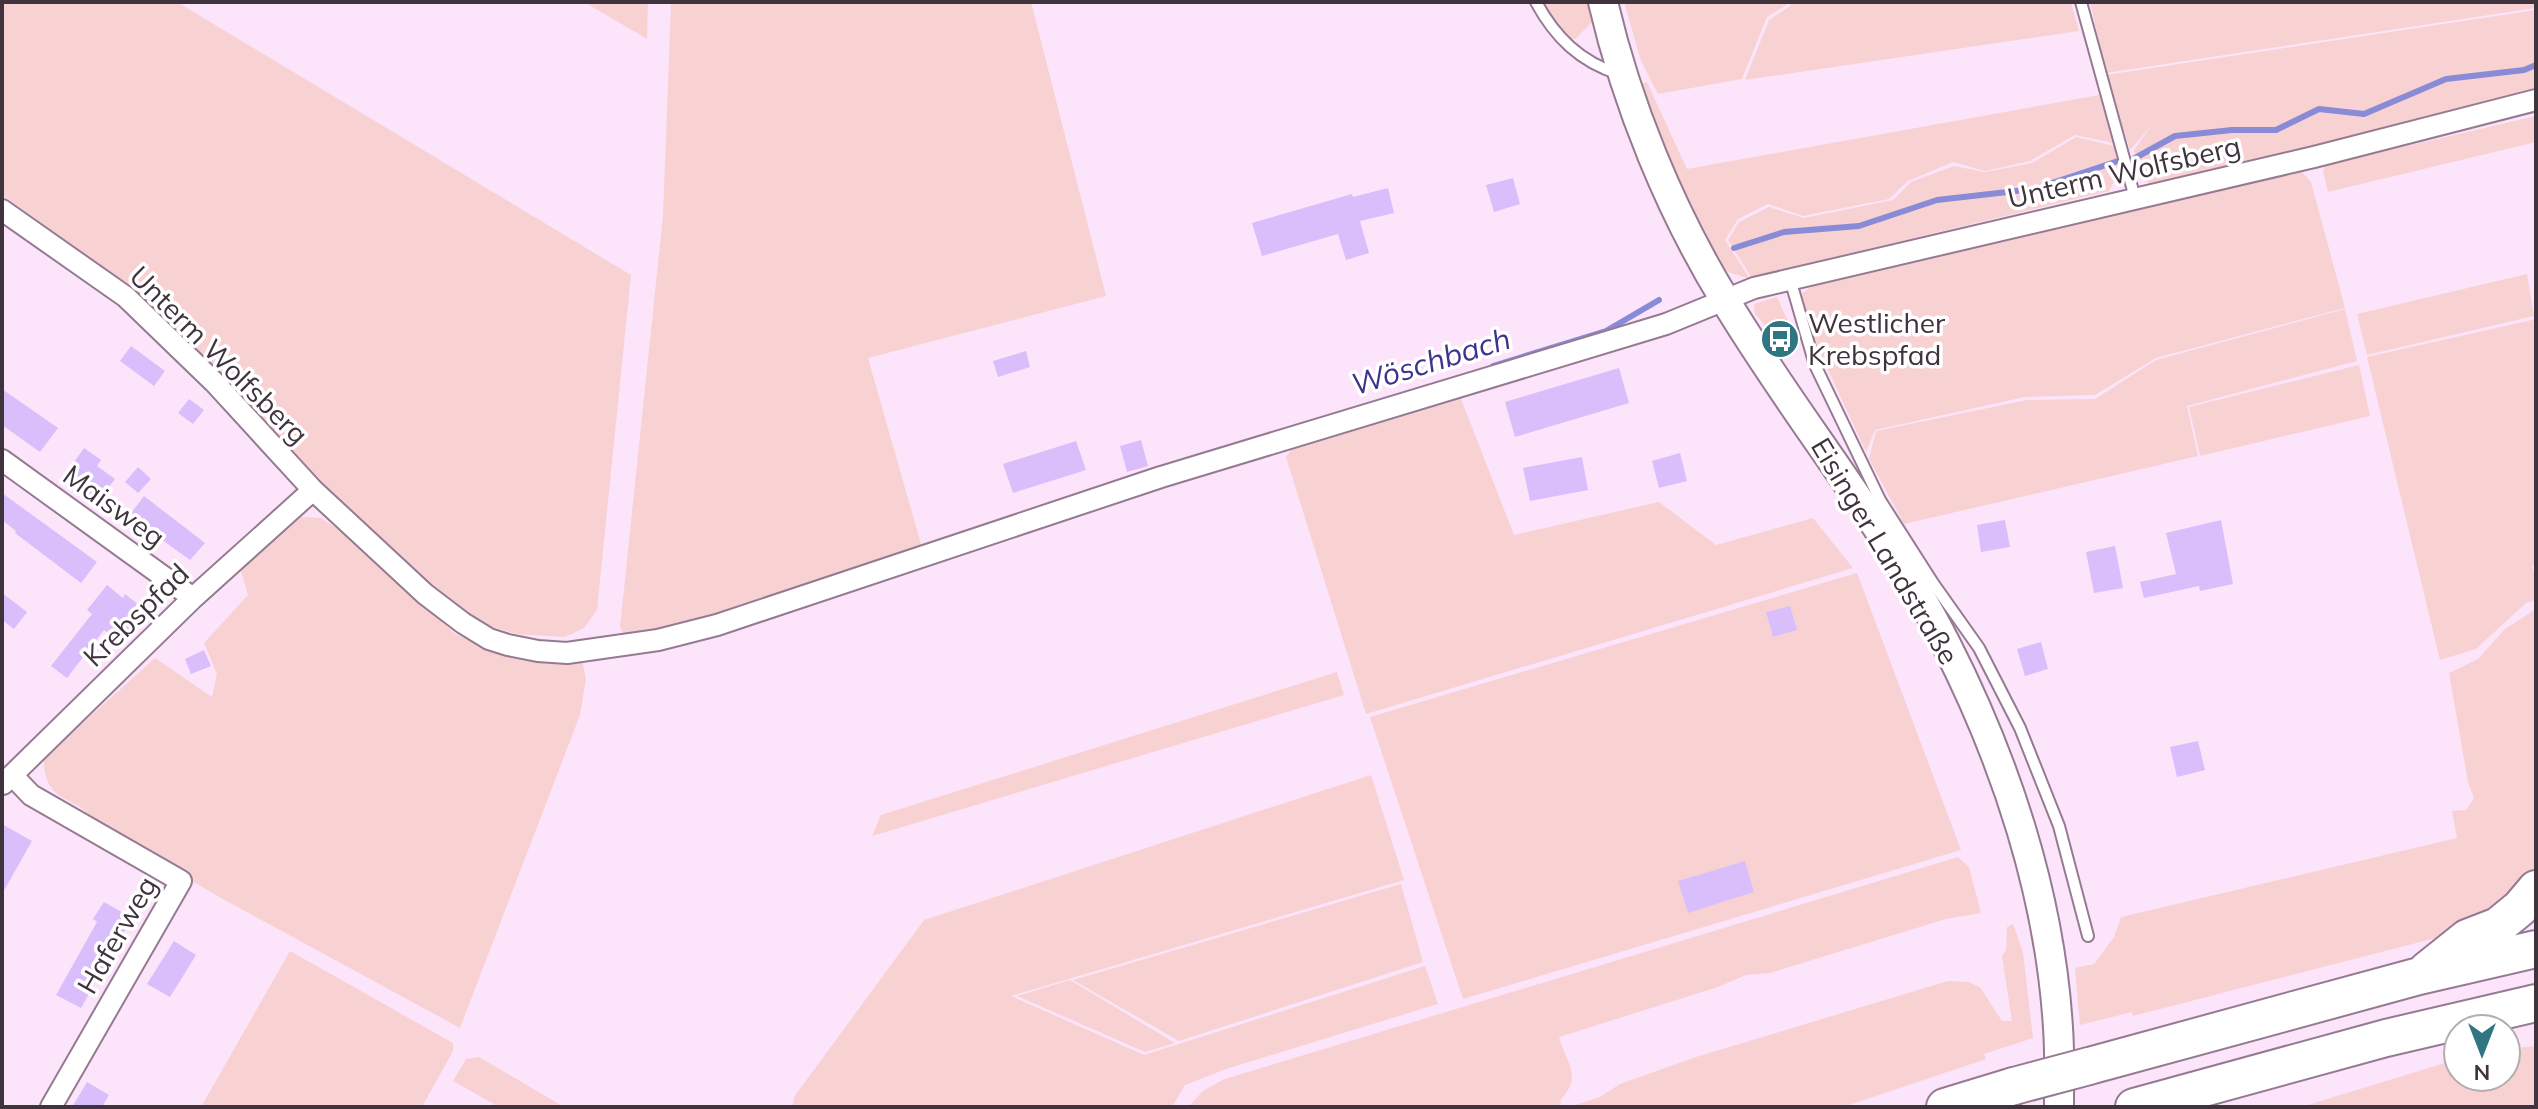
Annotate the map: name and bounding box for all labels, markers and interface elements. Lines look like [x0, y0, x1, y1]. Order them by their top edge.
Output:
street label: Unterm Wolfsberg [2004, 128, 2244, 215]
street label: Unterm Wolfsberg [123, 258, 316, 451]
place label: Westlicher Krebspfad [1808, 305, 1946, 372]
bus stop icon: Westlicher Krebspfad [1759, 318, 1801, 360]
water label: Wöschbach [1347, 319, 1515, 403]
street label: Eisinger Landstraße [1804, 431, 1967, 670]
street label: Maisweg [57, 457, 172, 554]
street label: Krebspfad [76, 556, 196, 674]
street label: Haferweg [69, 870, 164, 1000]
north arrow [2442, 1013, 2522, 1093]
text: N [2474, 1059, 2490, 1087]

